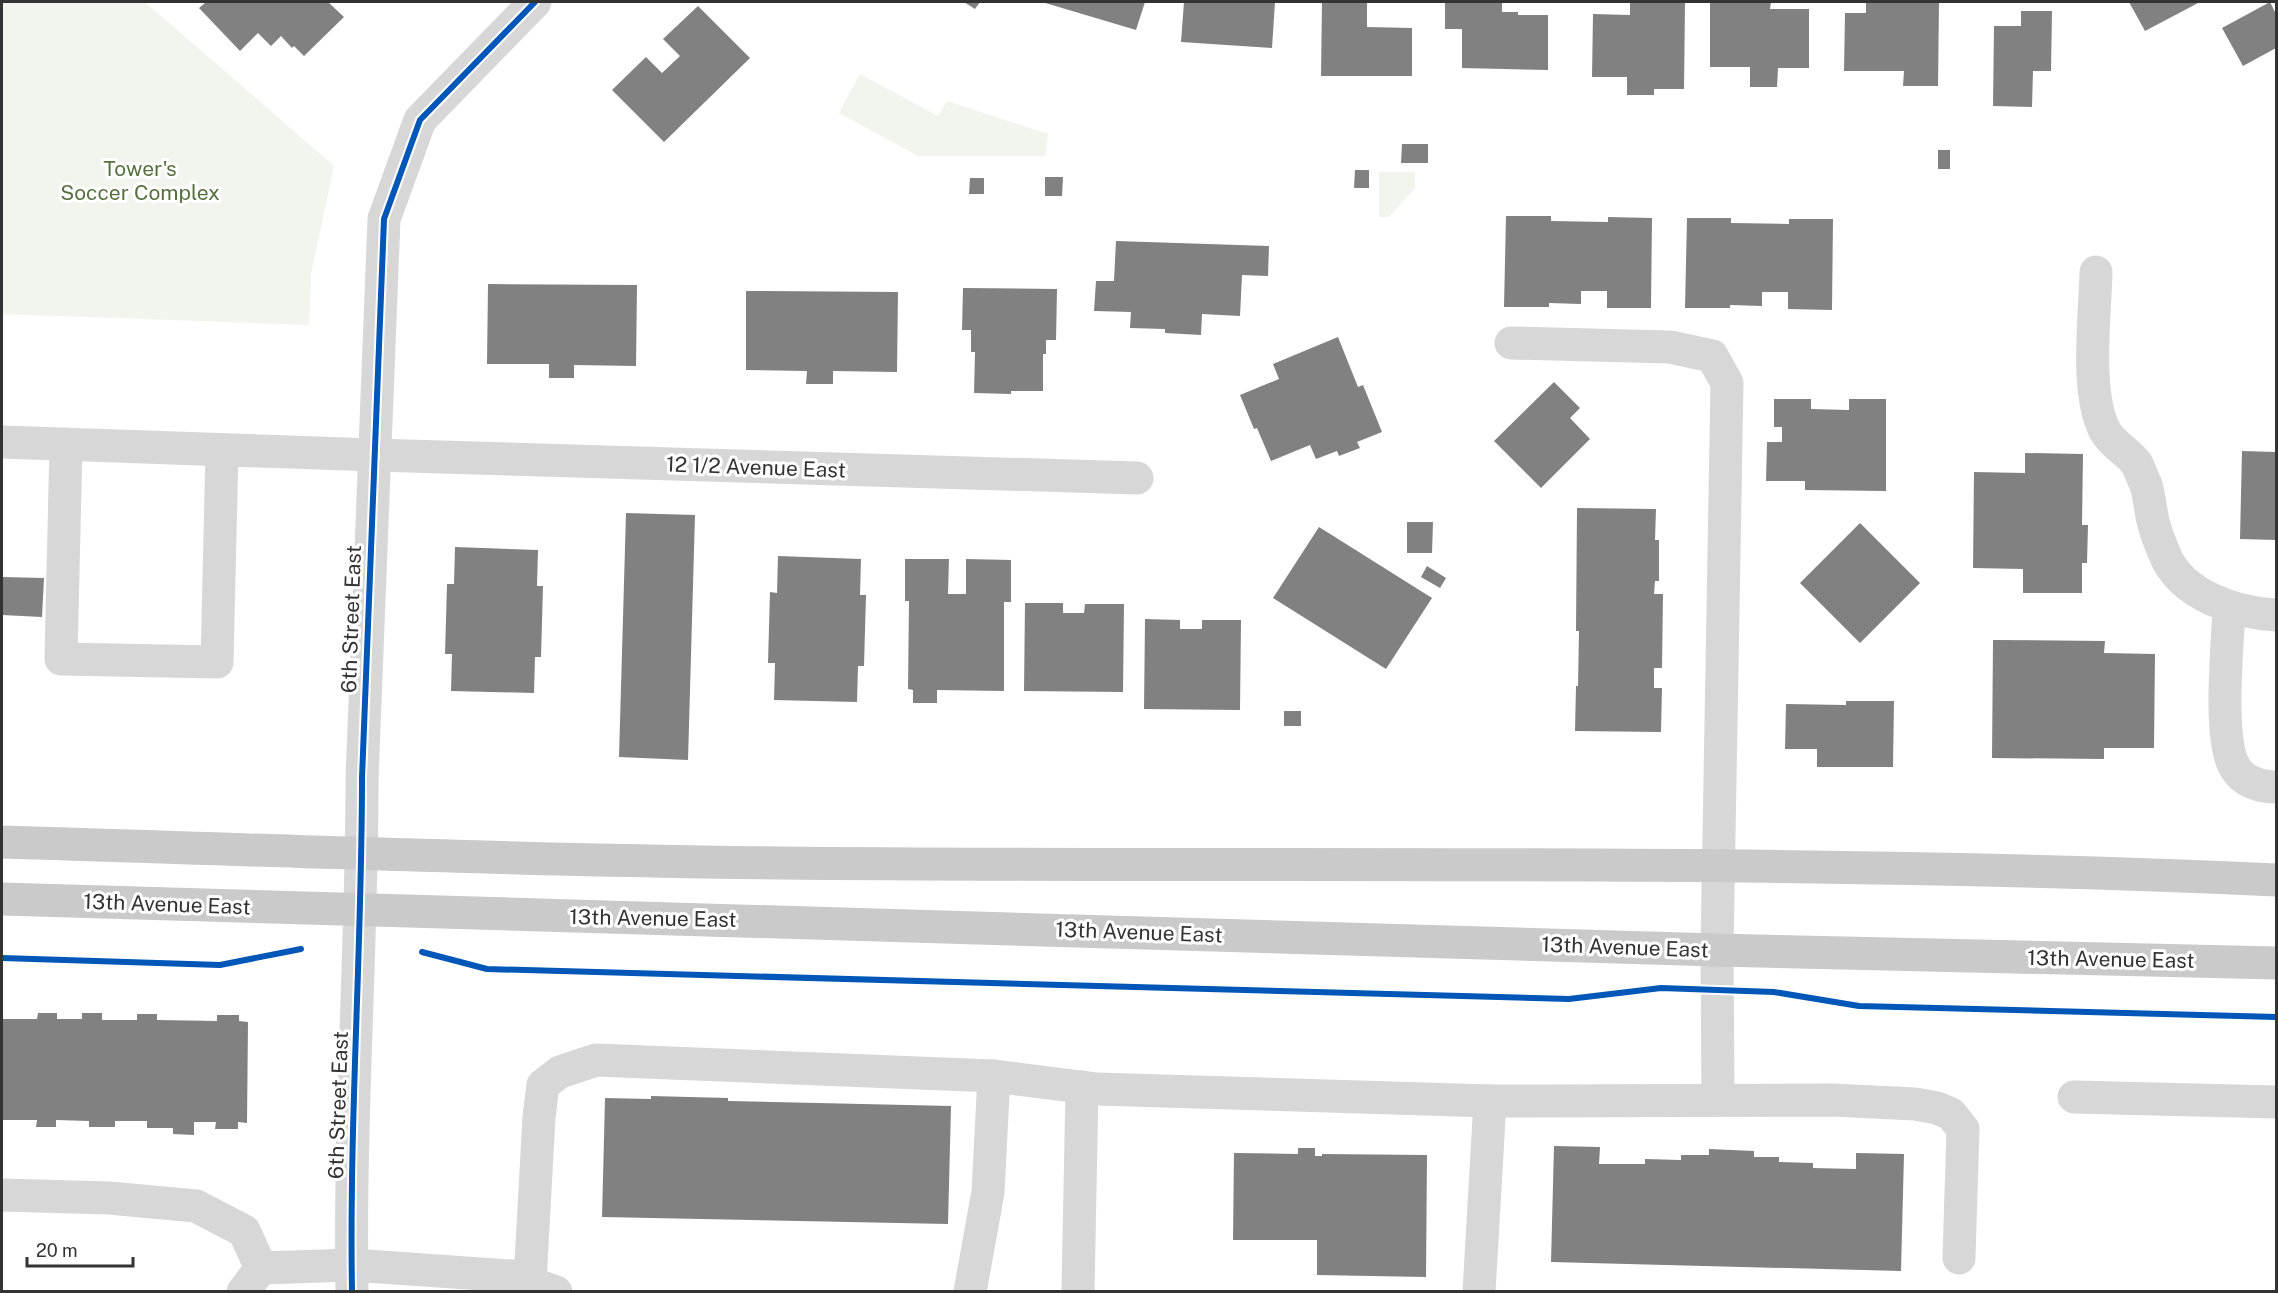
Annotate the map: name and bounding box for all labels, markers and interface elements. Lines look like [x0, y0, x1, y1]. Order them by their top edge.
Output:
park label: Tower's Soccer Complex [60, 156, 220, 205]
street label: 12 1/2 Avenue East [666, 451, 846, 483]
street label: 6th Street East [336, 545, 366, 693]
street label: 13th Avenue East [83, 889, 251, 919]
street label: 13th Avenue East [569, 904, 737, 932]
street label: 13th Avenue East [1055, 917, 1223, 947]
street label: 13th Avenue East [1541, 932, 1709, 962]
street label: 13th Avenue East [2027, 945, 2195, 973]
street label: 6th Street East [323, 1031, 353, 1179]
scale bar [27, 1230, 134, 1268]
text: 20 m [36, 1240, 78, 1261]

